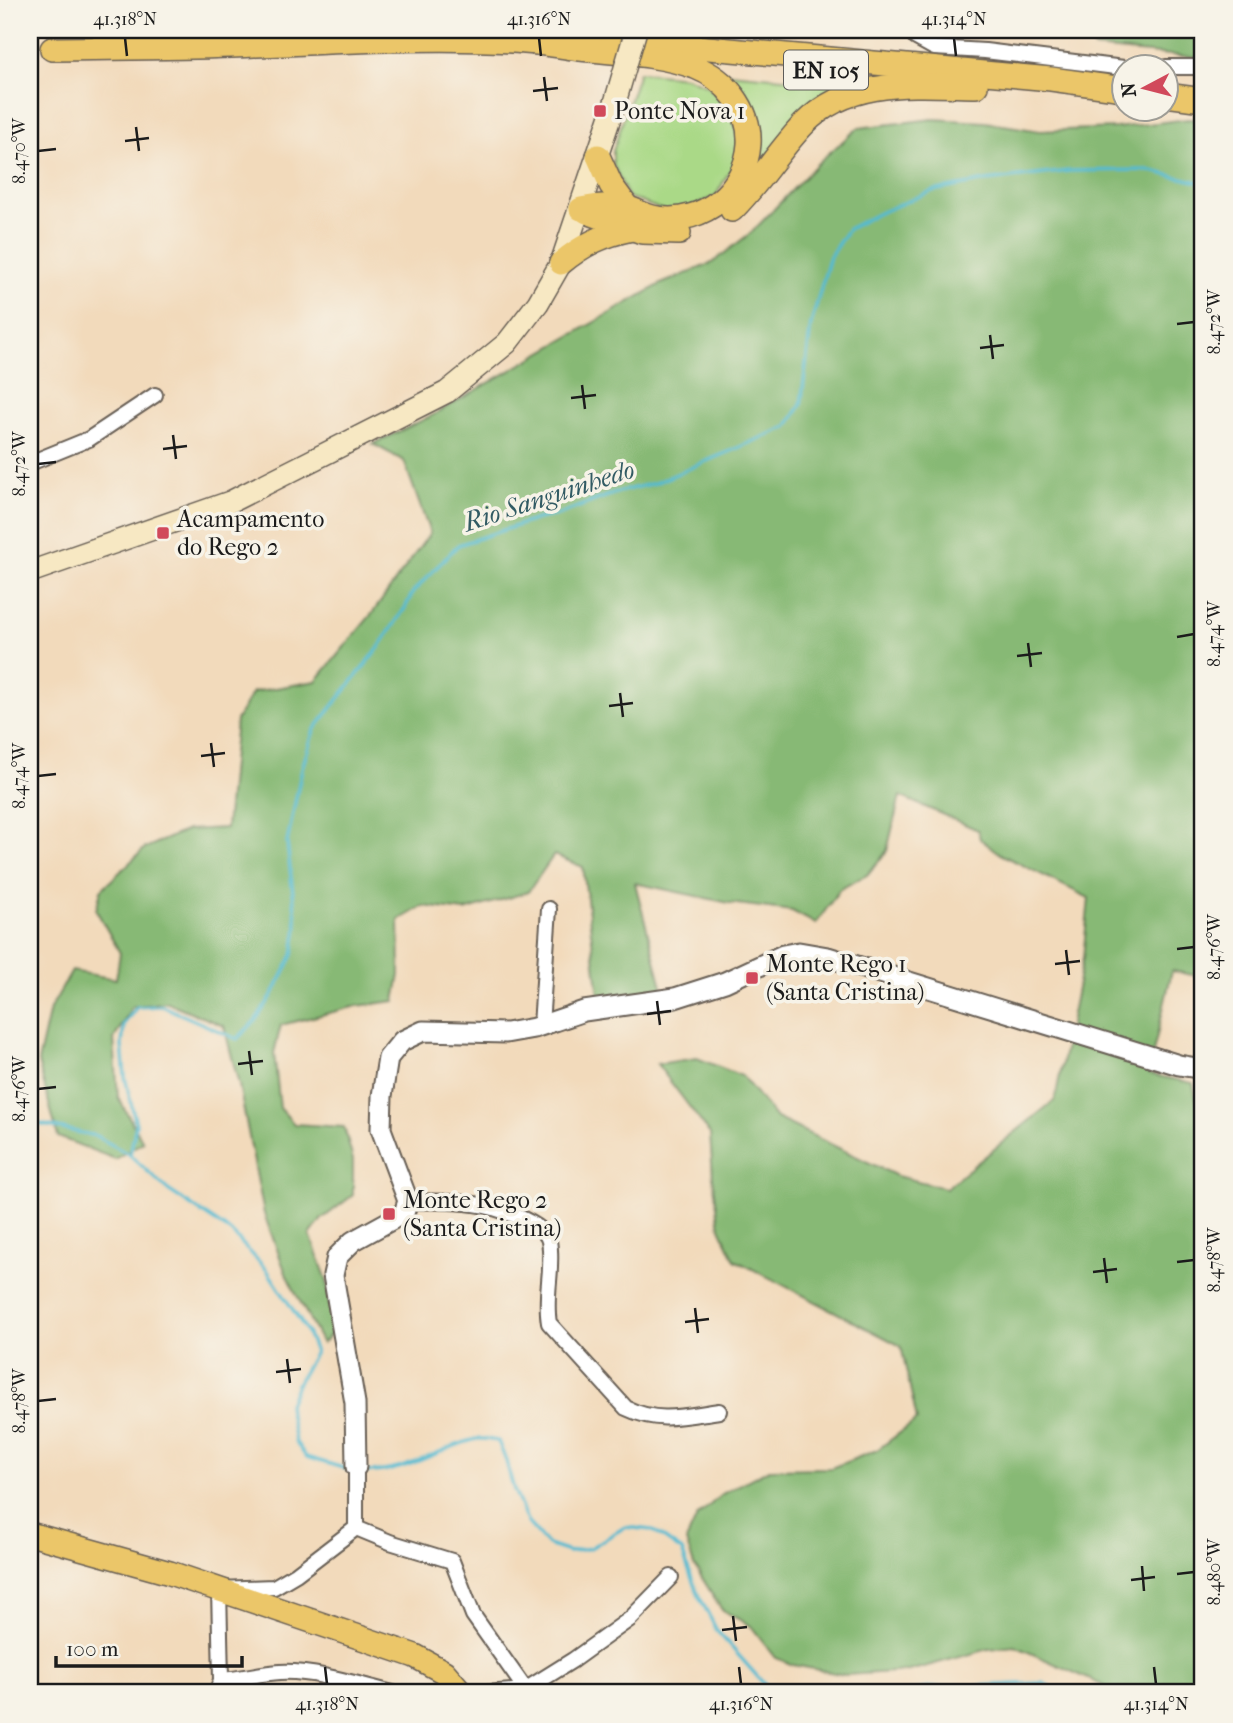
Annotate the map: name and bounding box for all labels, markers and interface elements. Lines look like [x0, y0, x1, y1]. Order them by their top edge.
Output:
text: 41.318°N [93, 9, 157, 30]
text: 41.316°N [507, 9, 571, 30]
text: 41.314°N [921, 9, 987, 30]
road number: EN 105 [784, 50, 868, 90]
north arrow [1110, 52, 1180, 122]
text: N [1117, 81, 1141, 98]
place label: Ponte Nova 1 [614, 97, 745, 125]
marker: Ponte Nova 1 [592, 103, 608, 119]
text: 8.470°W [9, 117, 30, 184]
text: 8.472°W [1204, 288, 1225, 355]
text: 8.472°W [9, 430, 30, 497]
water label: Rio Sanguinhedo [458, 454, 638, 539]
place label: Acampamento do Rego 2 [176, 505, 325, 561]
marker: Acampamento do Rego 2 [155, 525, 171, 541]
text: 8.474°W [1204, 600, 1225, 667]
text: 8.474°W [9, 742, 30, 809]
text: 8.476°W [1204, 913, 1225, 980]
place label: Monte Rego 1 (Santa Cristina) [766, 950, 924, 1006]
marker: Monte Rego 1 (Santa Cristina) [744, 970, 760, 986]
text: 8.476°W [9, 1055, 30, 1122]
place label: Monte Rego 2 (Santa Cristina) [403, 1186, 561, 1242]
marker: Monte Rego 2 (Santa Cristina) [381, 1206, 397, 1222]
text: 8.478°W [1204, 1226, 1225, 1293]
text: 8.478°W [9, 1367, 30, 1434]
text: 8.480°W [1204, 1537, 1225, 1605]
scale bar [56, 1625, 242, 1669]
text: 100 m [66, 1637, 119, 1661]
text: 41.318°N [295, 1694, 359, 1715]
text: 41.316°N [709, 1694, 773, 1715]
text: 41.314°N [1123, 1694, 1189, 1715]

